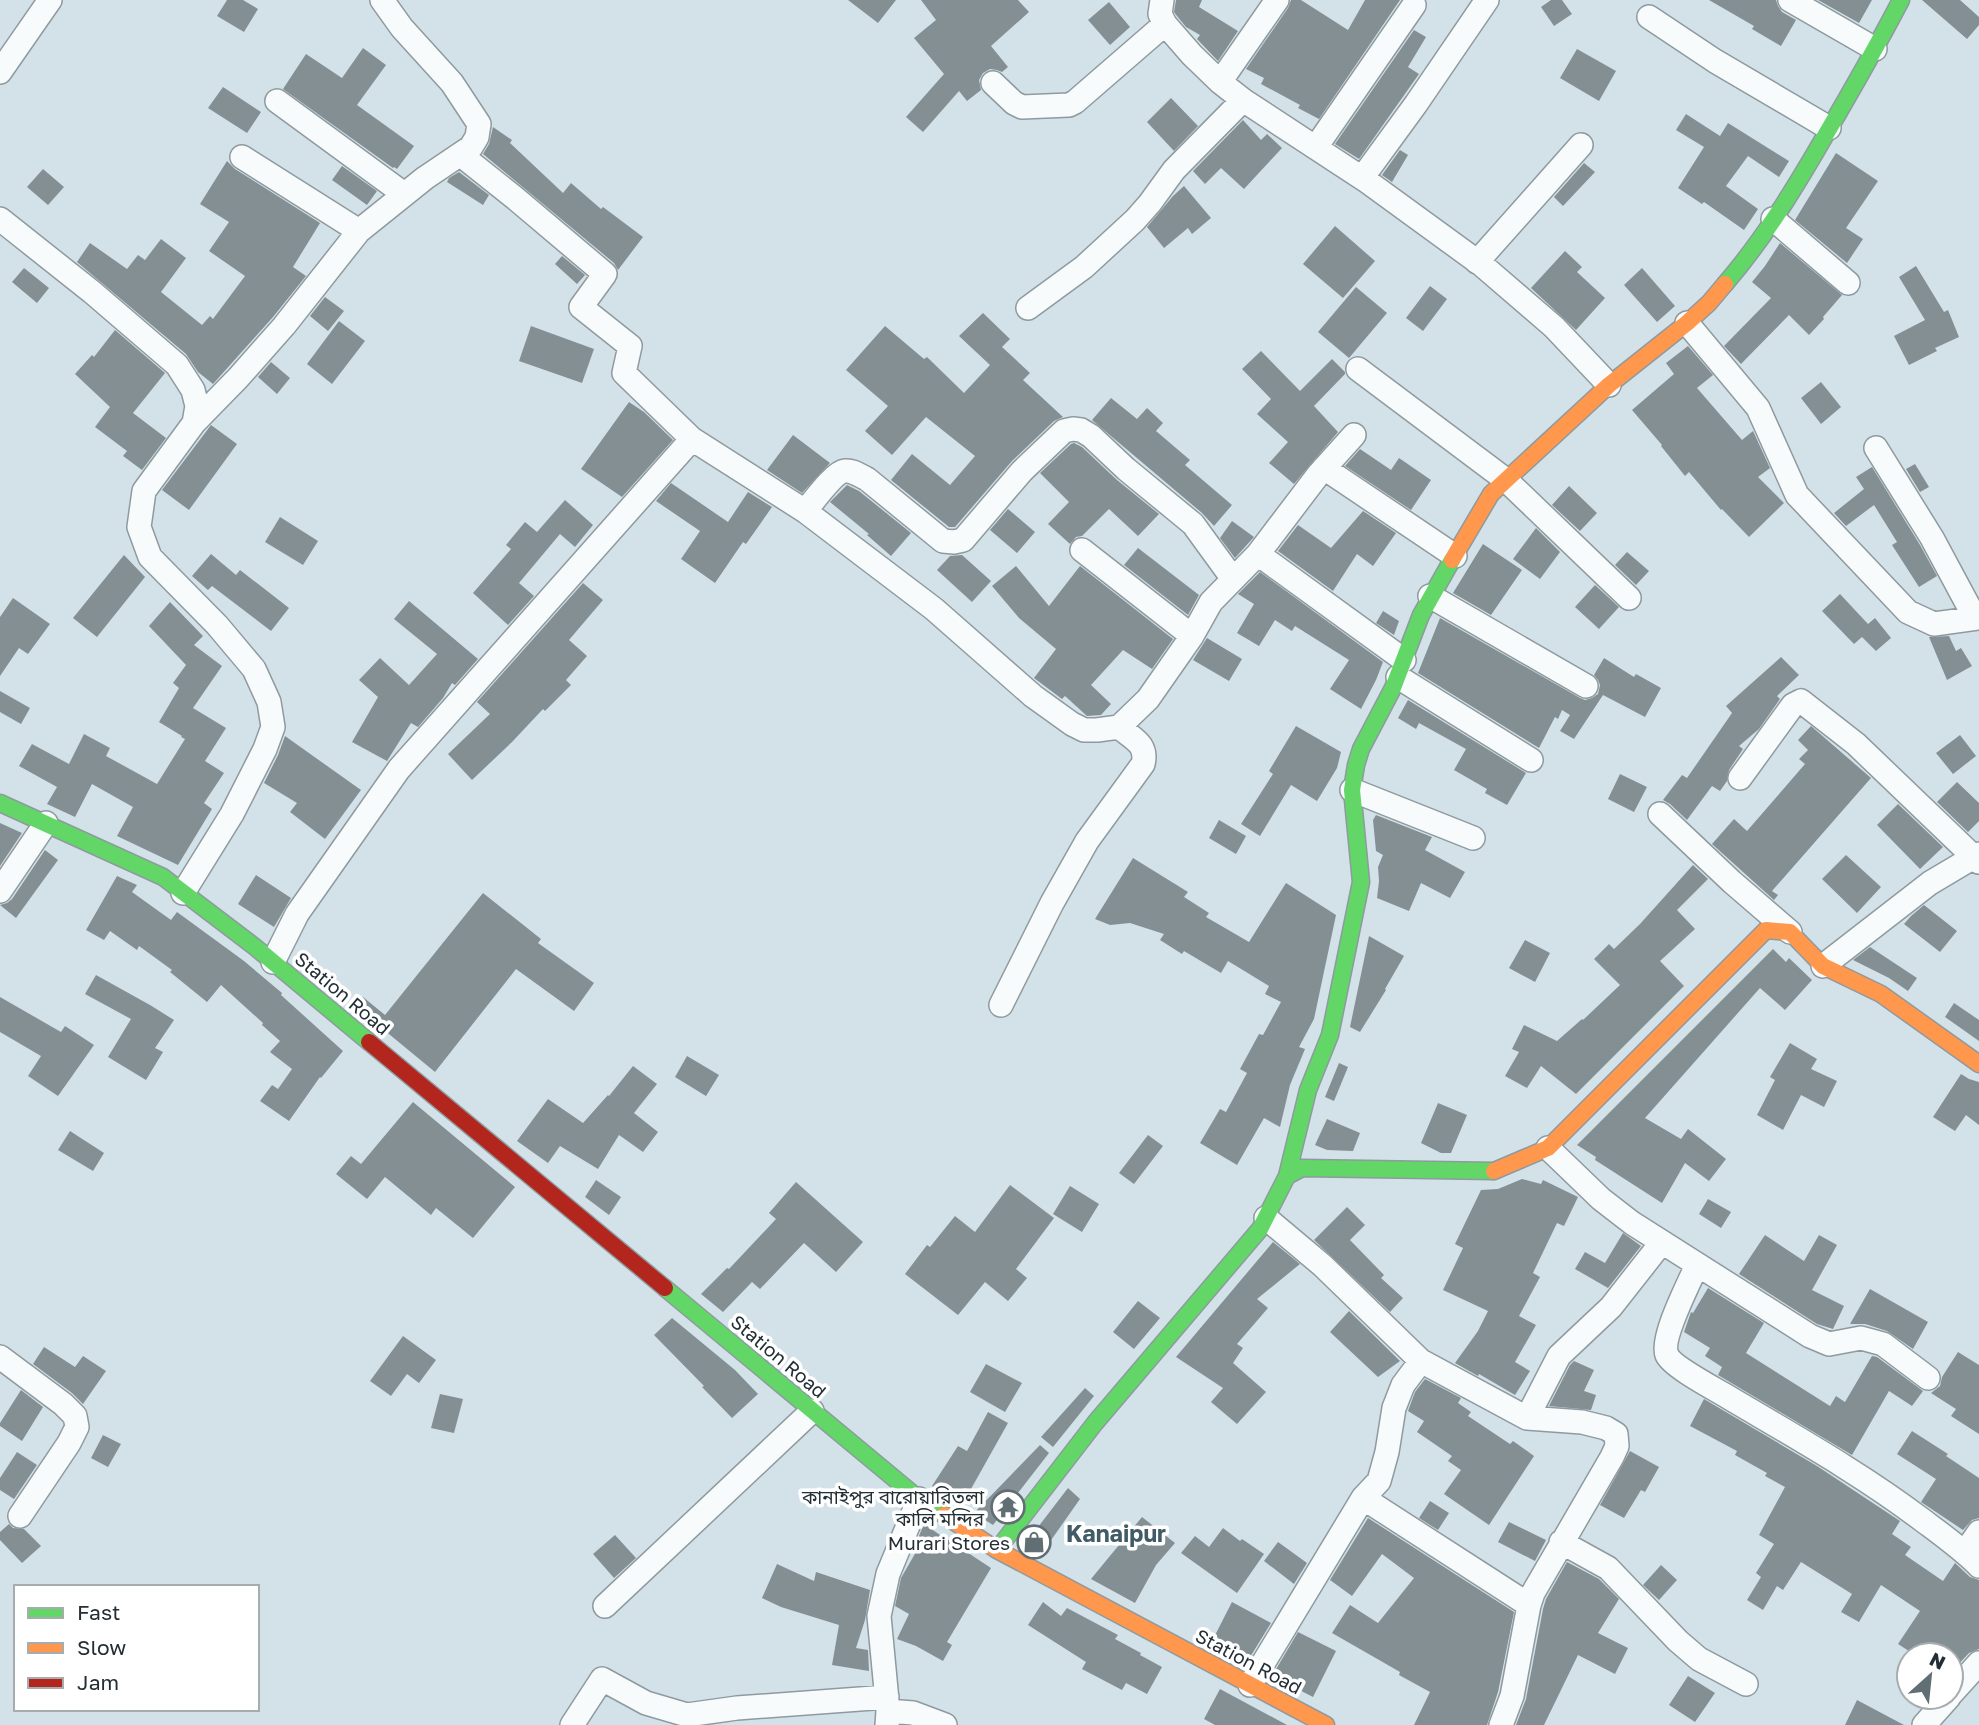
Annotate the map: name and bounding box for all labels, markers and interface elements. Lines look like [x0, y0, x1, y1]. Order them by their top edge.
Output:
street label: Station Road [291, 947, 395, 1039]
street label: Station Road [727, 1310, 831, 1402]
place label: কানাইপুর বারোয়ারিতলা কালি মন্দির [801, 1485, 985, 1530]
temple icon: কানাইপুর বারোয়ারিতলা কালি মন্দির [989, 1488, 1027, 1526]
district label: Kanaipur [1066, 1519, 1166, 1547]
shop icon: Murari Stores [1015, 1523, 1053, 1561]
place label: Murari Stores [888, 1531, 1010, 1554]
legend [14, 1585, 259, 1711]
text: Fast [77, 1599, 120, 1625]
street label: Station Road [1192, 1623, 1306, 1699]
text: Slow [77, 1634, 126, 1660]
north arrow [1895, 1641, 1965, 1711]
text: N [1926, 1647, 1950, 1674]
text: Jam [77, 1669, 119, 1695]

